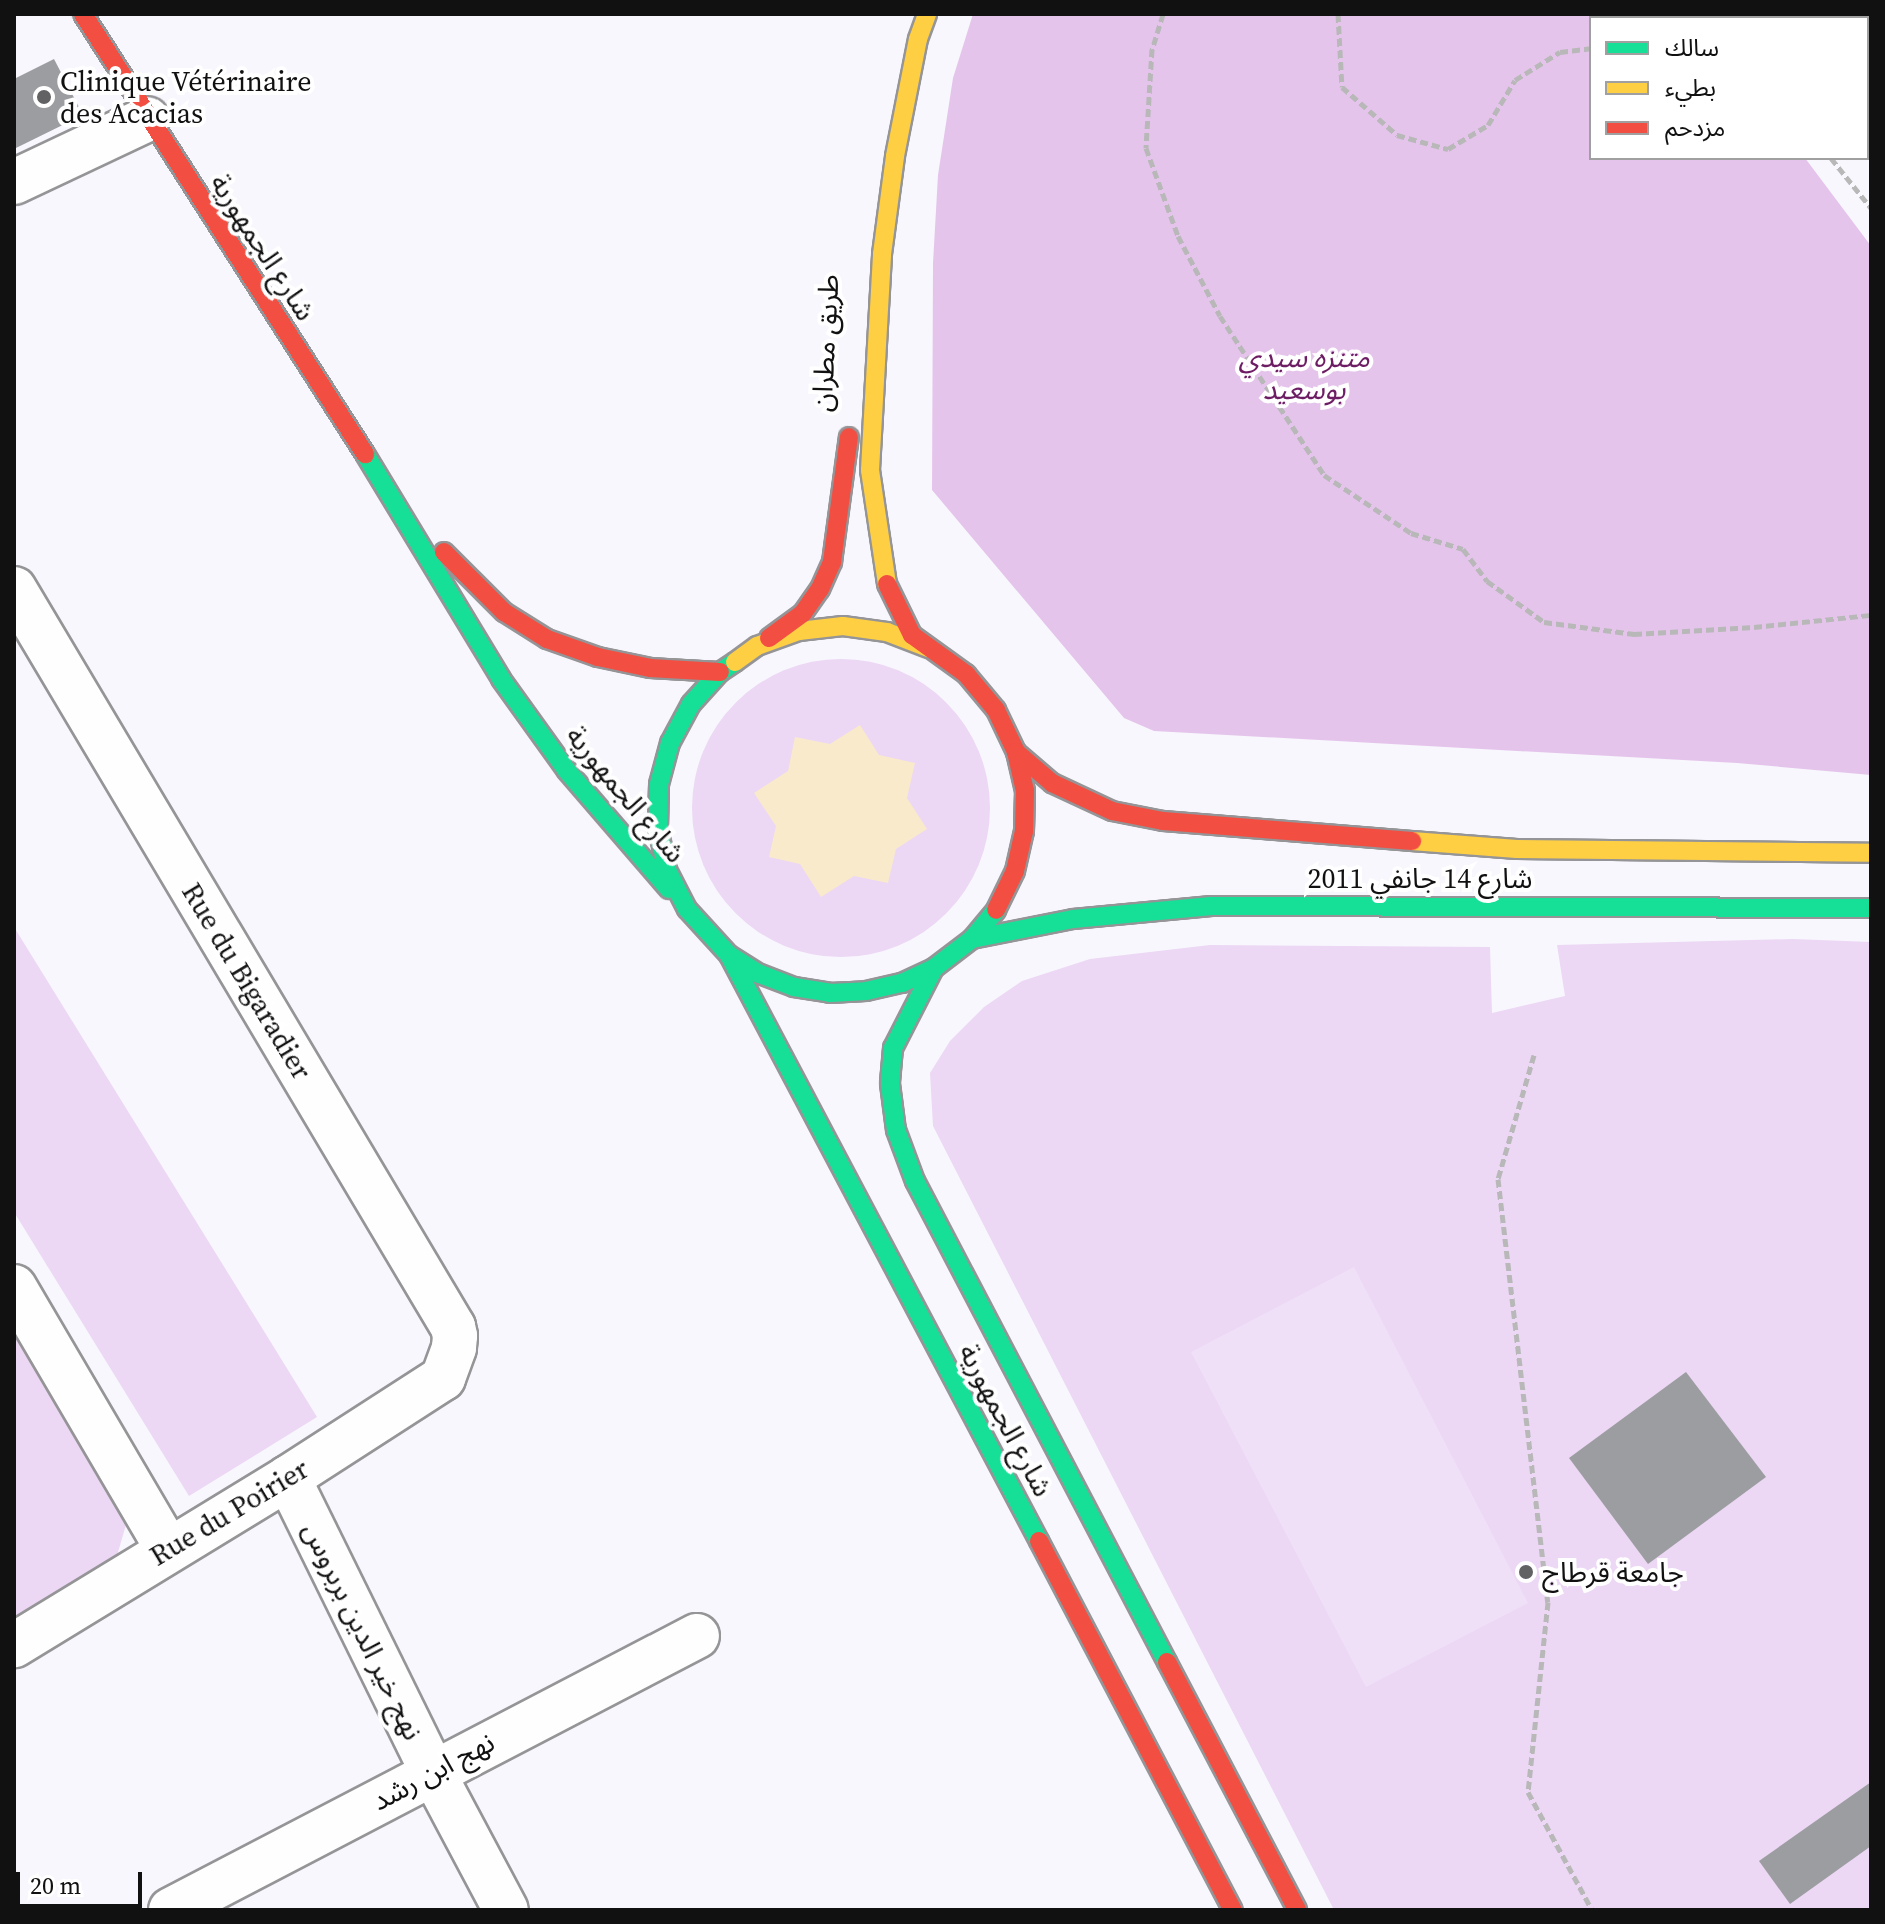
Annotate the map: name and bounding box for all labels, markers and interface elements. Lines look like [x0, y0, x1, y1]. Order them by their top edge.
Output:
legend [1589, 16, 1869, 160]
text: سالك [1665, 31, 1719, 64]
place label: Clinique Vétérinaire des Acacias [60, 64, 312, 130]
text: بطيء [1665, 71, 1716, 104]
marker: Clinique Vétérinaire des Acacias [35, 88, 53, 106]
text: مزدحم [1665, 111, 1725, 144]
street label: شارع الجمهورية [203, 167, 323, 327]
street label: طريق مطران [805, 273, 845, 413]
park label: متنزه سيدي بوسعيد [1238, 340, 1370, 406]
street label: شارع الجمهورية [559, 719, 693, 869]
street label: شارع 14 جانفي 2011 [1308, 861, 1532, 895]
street label: Rue du Bigaradier [175, 877, 319, 1085]
street label: شارع الجمهورية [952, 1338, 1060, 1502]
street label: Rue du Poirier [144, 1451, 314, 1573]
street label: نهج خير الدين بربروس [296, 1517, 430, 1745]
place label: جامعة قرطاج [1542, 1555, 1684, 1589]
marker: جامعة قرطاج [1517, 1563, 1535, 1581]
street label: نهج ابن رشد [366, 1725, 500, 1817]
scale bar [20, 1856, 146, 1906]
text: 20 m [30, 1869, 81, 1902]

